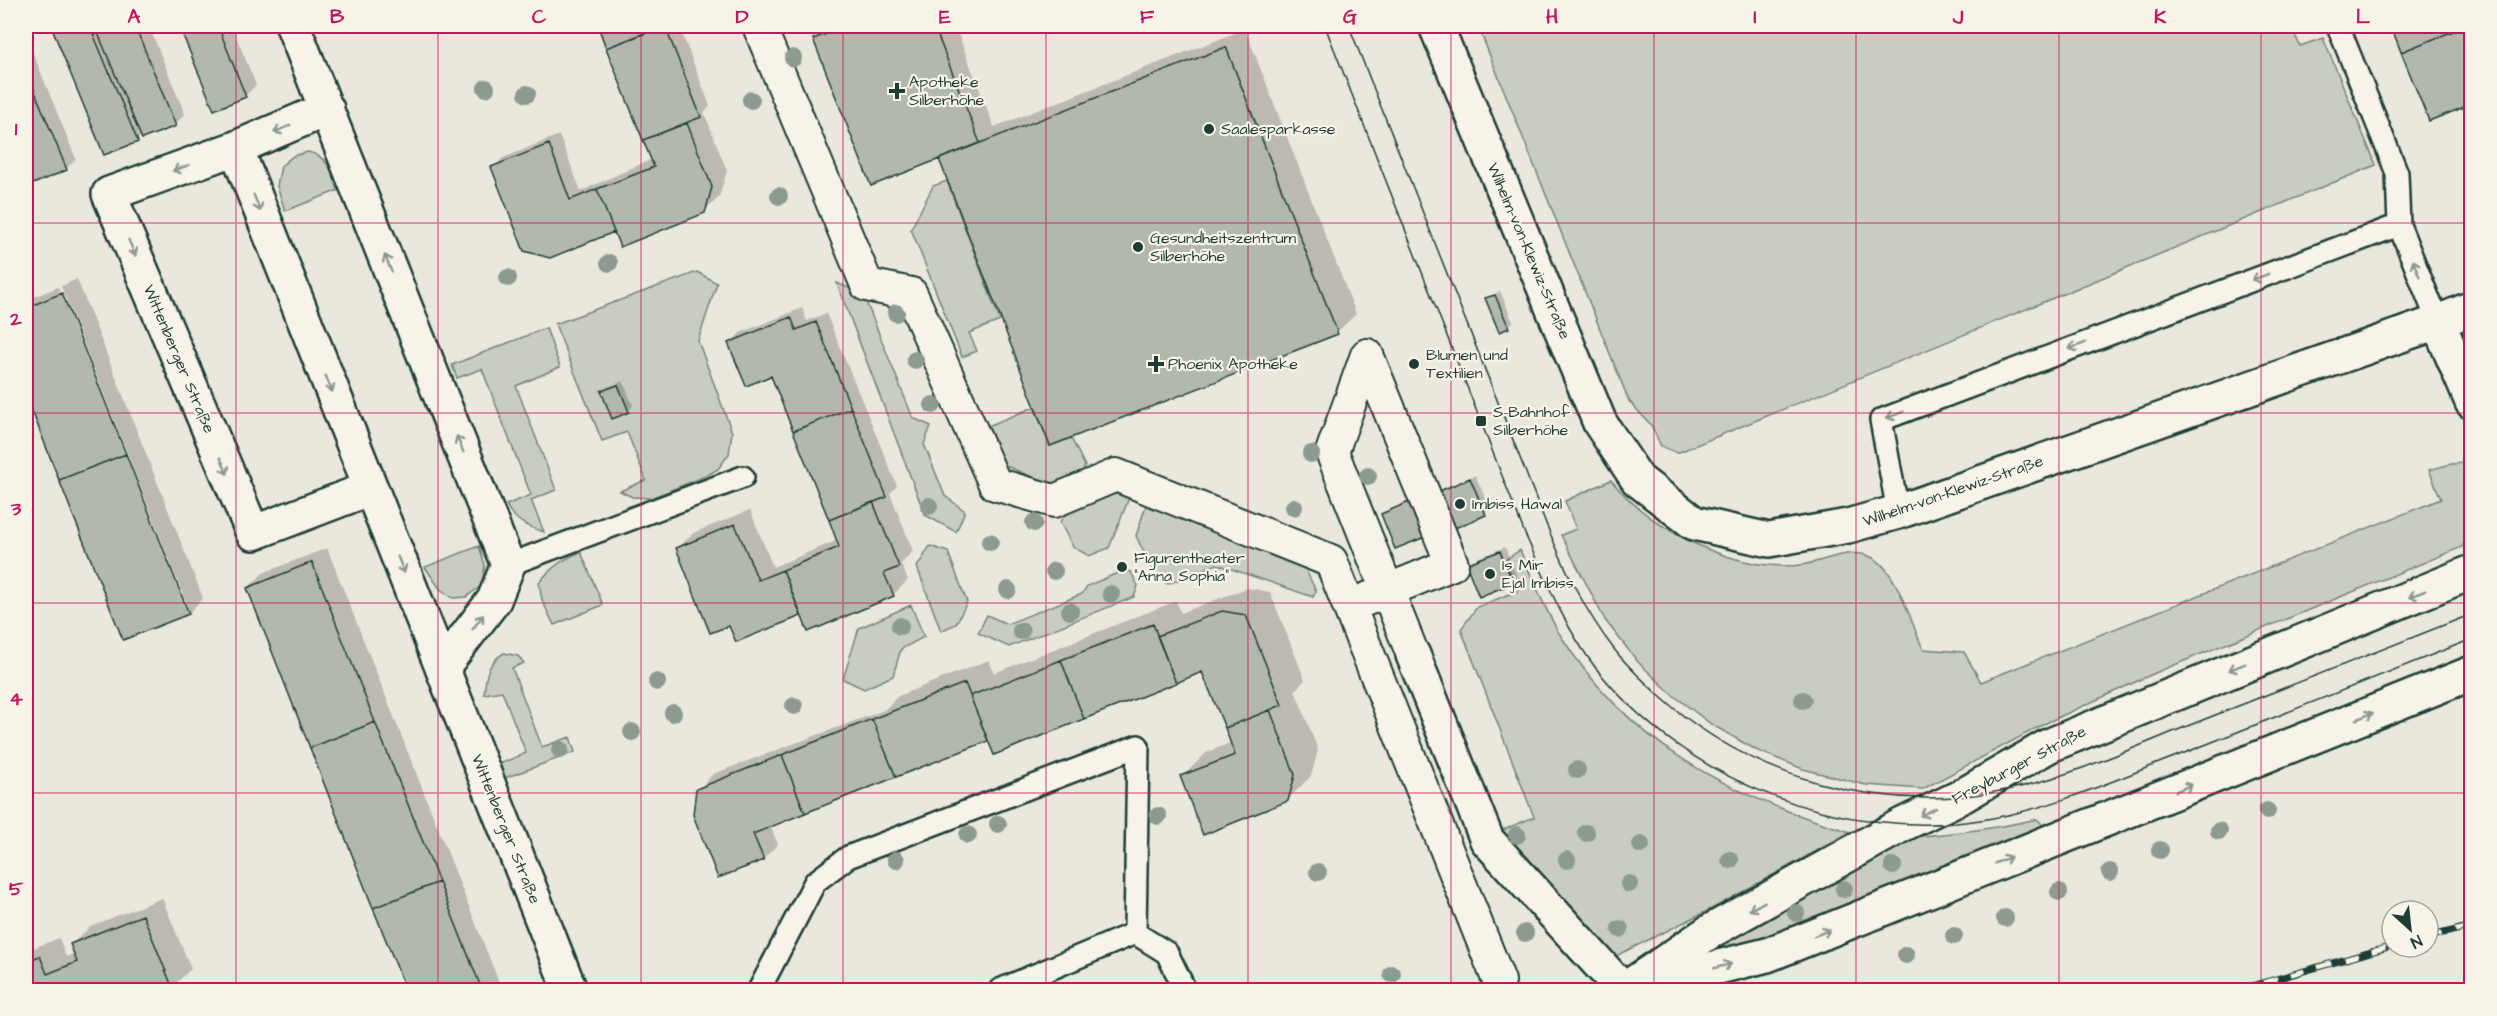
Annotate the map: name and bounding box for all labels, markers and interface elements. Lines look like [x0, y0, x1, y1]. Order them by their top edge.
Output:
text: A [128, 3, 141, 31]
text: B [330, 3, 345, 31]
text: C [532, 3, 547, 31]
text: D [736, 3, 749, 31]
text: E [939, 3, 951, 31]
text: F [1140, 3, 1155, 31]
text: G [1343, 3, 1357, 31]
text: H [1546, 3, 1558, 31]
text: I [1753, 3, 1757, 31]
text: J [1952, 3, 1964, 31]
text: K [2154, 3, 2167, 31]
text: L [2356, 3, 2370, 31]
place label: Apotheke Silberhöhe [909, 71, 985, 111]
marker: Apotheke Silberhöhe [890, 84, 904, 98]
text: 1 [15, 115, 18, 143]
place label: Saalesparkasse [1221, 118, 1336, 140]
marker: Saalesparkasse [1202, 122, 1216, 136]
one-way arrow [273, 123, 291, 135]
street label: Wilhelm-von-Klewiz-Straße [1482, 159, 1576, 343]
one-way arrow [172, 163, 191, 174]
one-way arrow [253, 193, 264, 211]
place label: Gesundheitszentrum Silberhöhe [1150, 227, 1297, 267]
one-way arrow [127, 238, 138, 256]
marker: Gesundheitszentrum Silberhöhe [1131, 240, 1145, 254]
one-way arrow [382, 254, 393, 272]
one-way arrow [2410, 259, 2421, 277]
one-way arrow [2251, 273, 2270, 284]
street label: Wittenberger Straße [137, 281, 220, 437]
text: 2 [9, 305, 22, 333]
one-way arrow [2069, 341, 2087, 352]
place label: Blumen und Textilien [1426, 344, 1508, 384]
place label: Phoenix Apotheke [1168, 353, 1298, 375]
marker: Phoenix Apotheke [1149, 357, 1163, 371]
marker: Blumen und Textilien [1407, 357, 1421, 371]
one-way arrow [324, 374, 335, 393]
place label: S-Bahnhof Silberhöhe [1493, 401, 1571, 441]
one-way arrow [1886, 410, 1905, 421]
marker: S-Bahnhof Silberhöhe [1474, 414, 1488, 428]
one-way arrow [453, 435, 464, 454]
street label: Wilhelm-von-Klewiz-Straße [1860, 450, 2047, 532]
one-way arrow [219, 456, 231, 474]
place label: Imbiss Hawal [1472, 493, 1562, 515]
text: 3 [10, 495, 22, 523]
marker: Imbiss Hawal [1453, 497, 1467, 511]
place label: Figurentheater "Anna Sophia" [1134, 547, 1245, 587]
place label: Is Mir Ejal Imbiss [1502, 554, 1574, 594]
one-way arrow [396, 555, 407, 574]
marker: Figurentheater "Anna Sophia" [1115, 560, 1129, 574]
marker: Is Mir Ejal Imbiss [1483, 567, 1497, 581]
one-way arrow [2409, 589, 2427, 600]
one-way arrow [471, 614, 484, 630]
one-way arrow [2228, 662, 2246, 673]
text: 4 [9, 685, 23, 713]
one-way arrow [2355, 710, 2374, 721]
street label: Freyburger Straße [1948, 720, 2091, 811]
street label: Wittenberger Straße [465, 751, 546, 908]
one-way arrow [2174, 782, 2193, 793]
one-way arrow [1919, 807, 1937, 819]
one-way arrow [1993, 854, 2012, 865]
text: 5 [9, 875, 24, 903]
north arrow [2380, 899, 2440, 959]
one-way arrow [1748, 901, 1766, 912]
one-way arrow [1812, 927, 1831, 938]
text: N [2407, 929, 2426, 954]
one-way arrow [1713, 959, 1732, 971]

